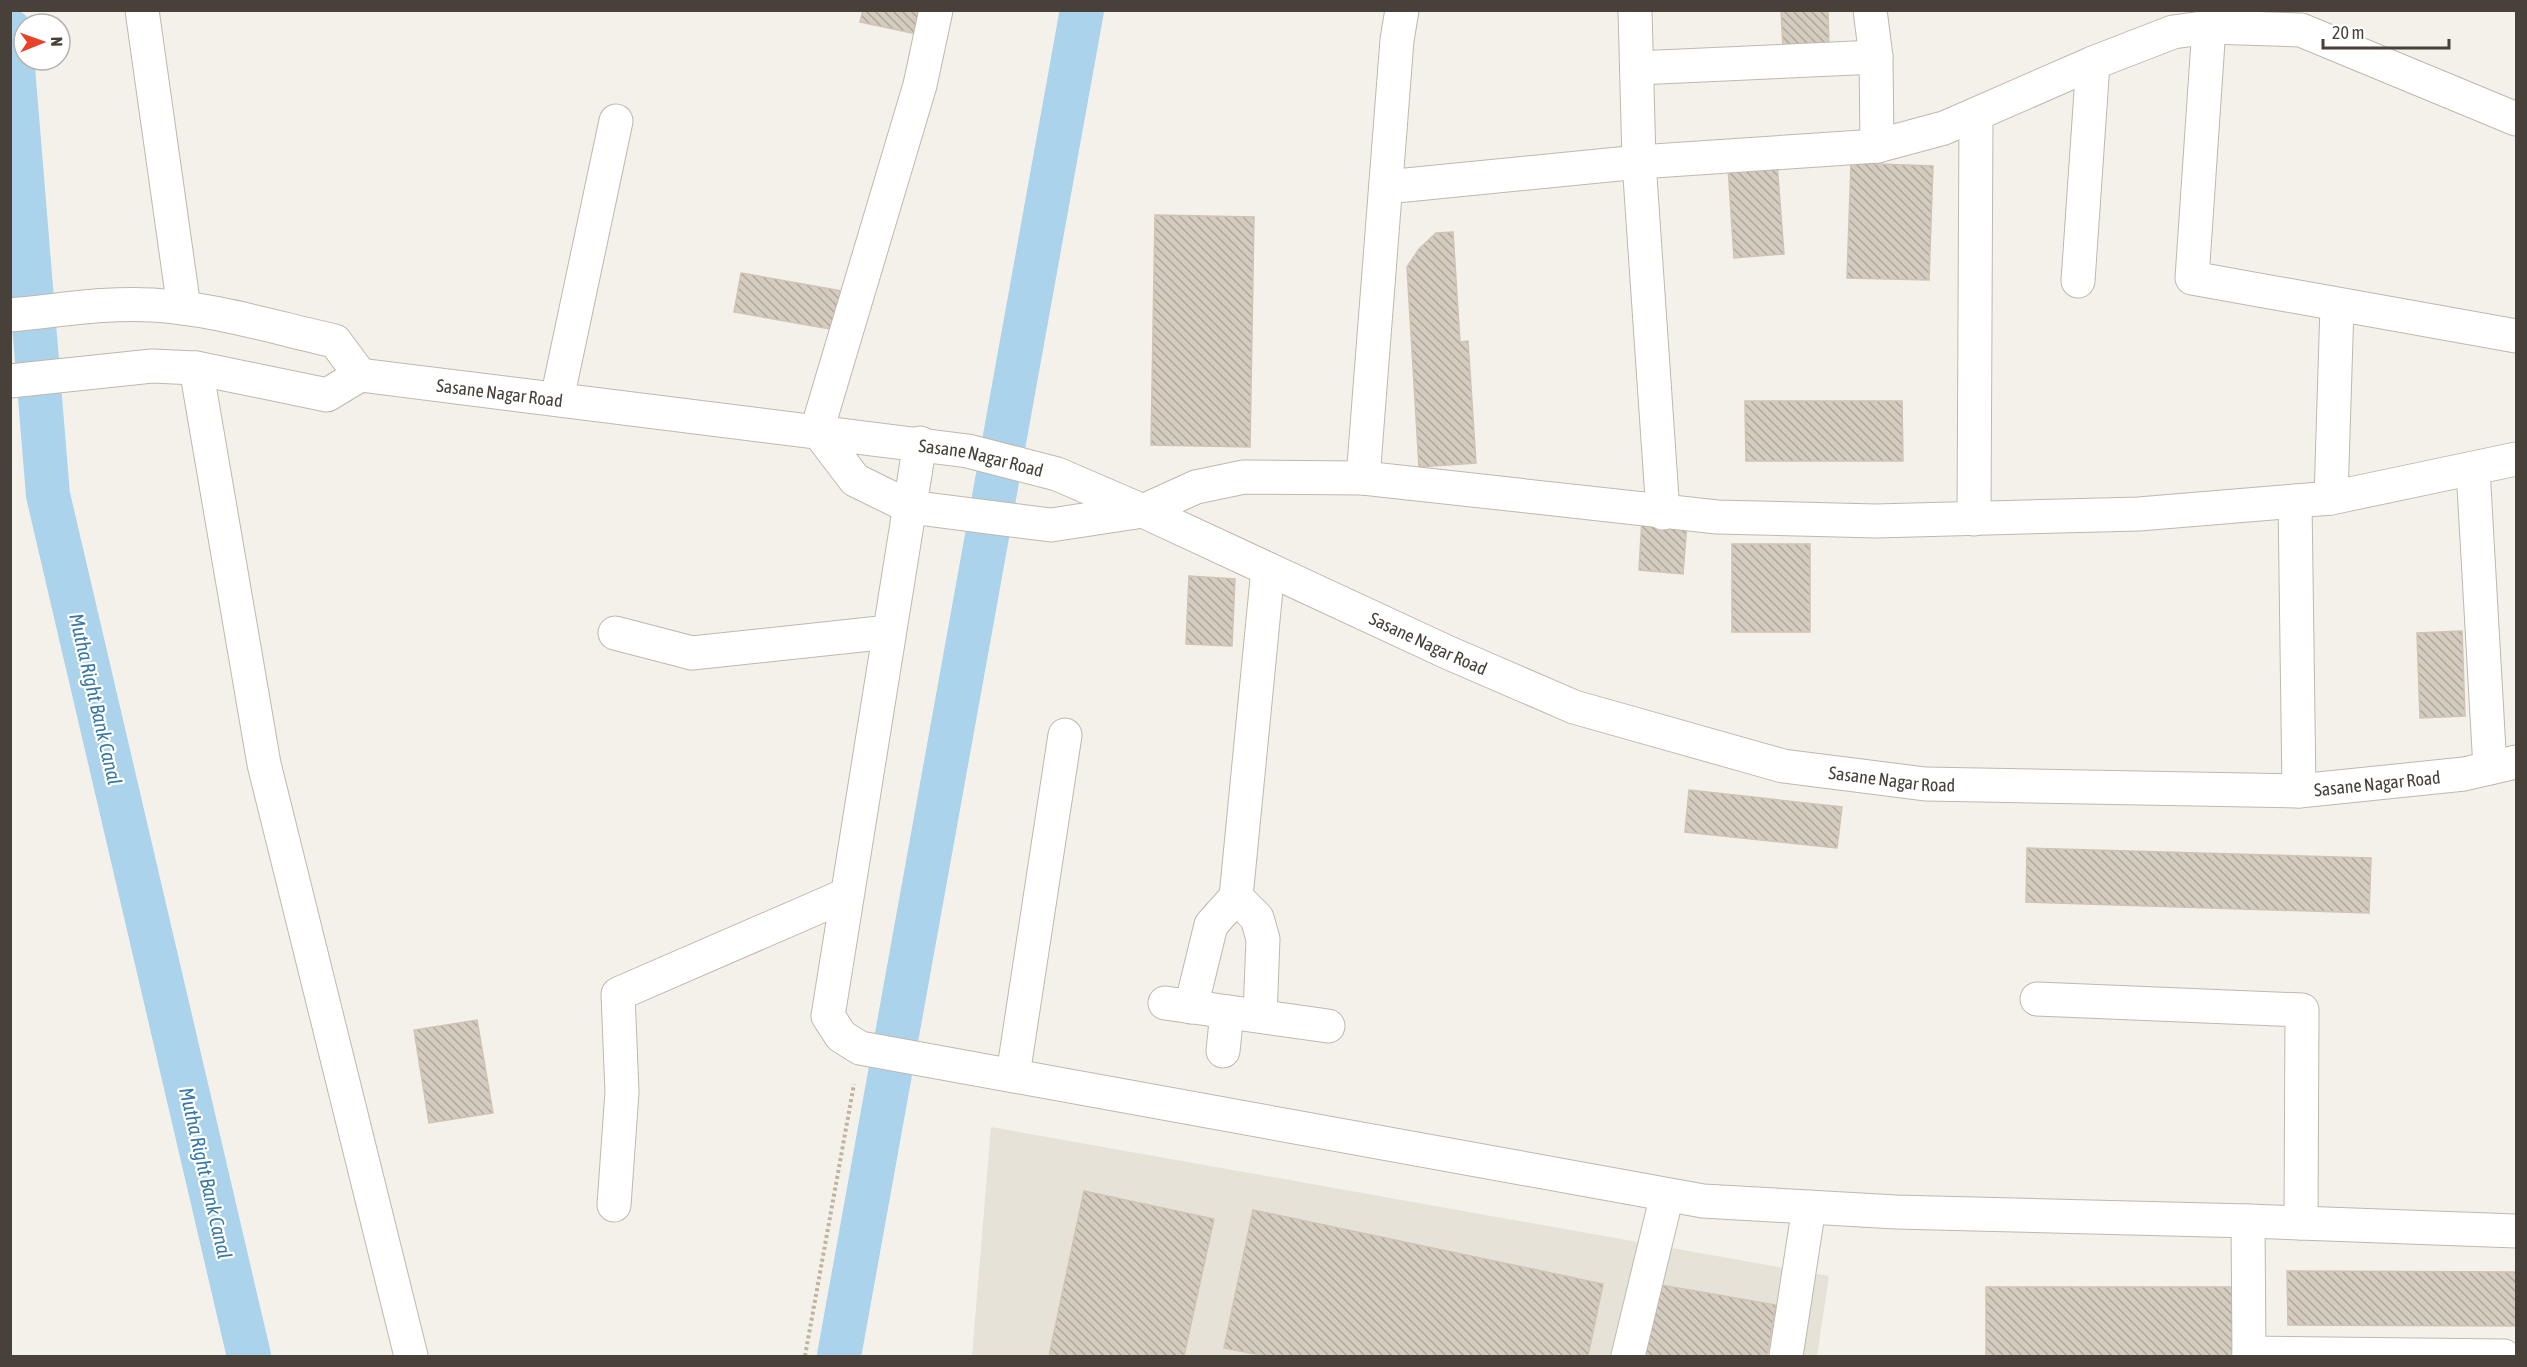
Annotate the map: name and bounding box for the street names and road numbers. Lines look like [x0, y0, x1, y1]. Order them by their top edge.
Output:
street label: Sasane Nagar Road [435, 374, 564, 411]
street label: Sasane Nagar Road [918, 434, 1046, 481]
street label: Sasane Nagar Road [1366, 607, 1491, 679]
street label: Sasane Nagar Road [1828, 761, 1955, 795]
street label: Sasane Nagar Road [2313, 766, 2441, 800]

